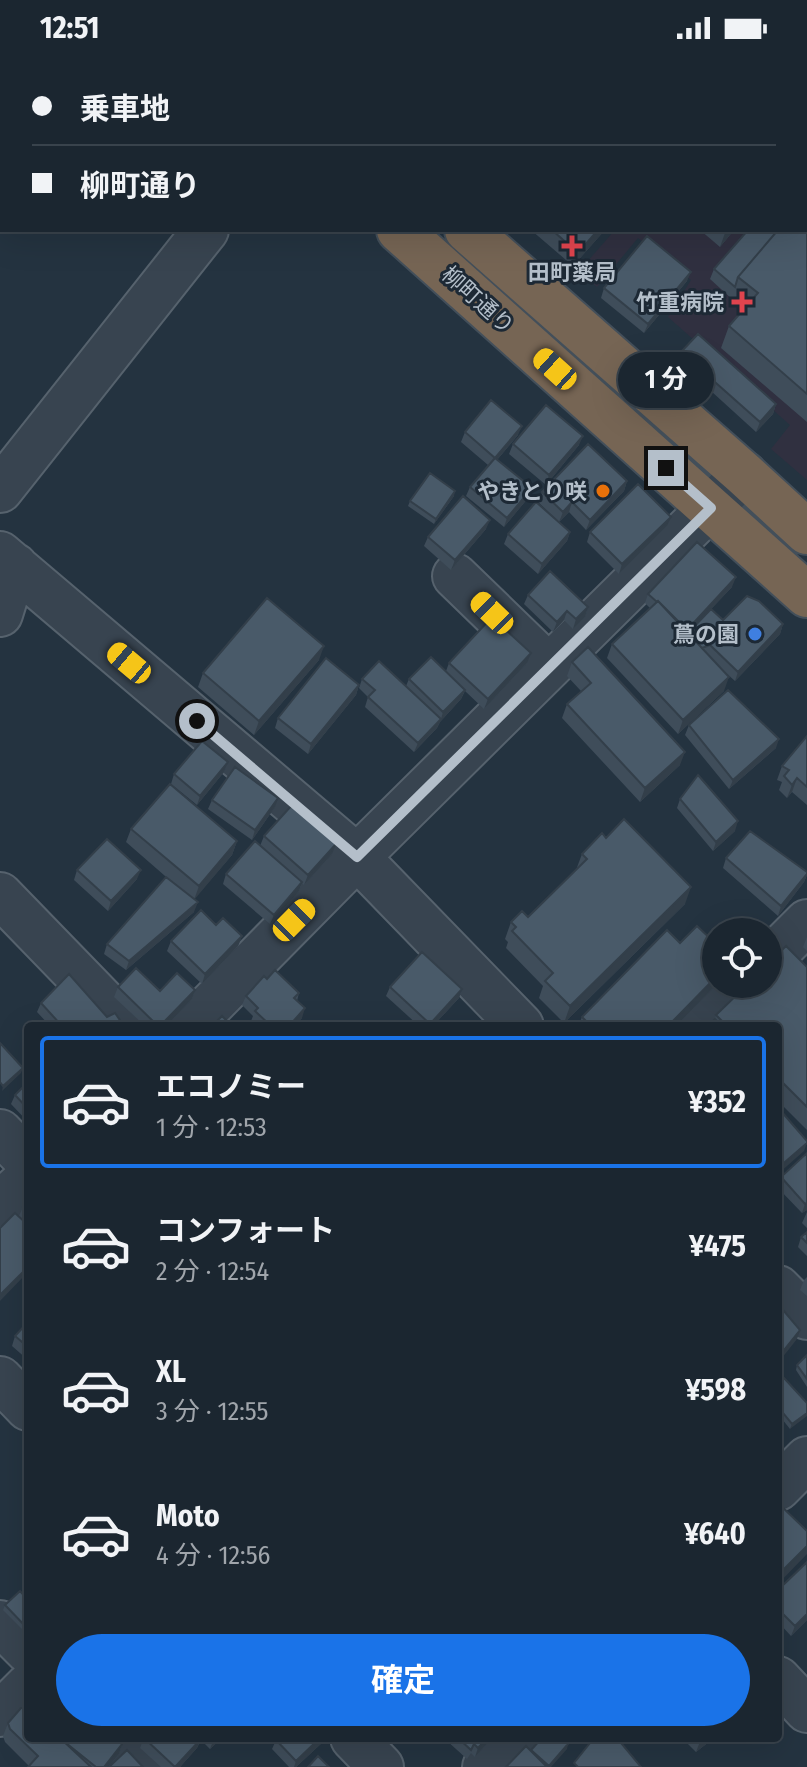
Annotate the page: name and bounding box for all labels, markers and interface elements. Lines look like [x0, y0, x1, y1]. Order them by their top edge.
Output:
text: 12:51 [40, 10, 100, 46]
text: 乗車地 [80, 91, 170, 127]
text: 柳町通り [80, 168, 200, 204]
marker: 田町薬局 [563, 237, 581, 255]
place label: 田町薬局 [528, 259, 616, 286]
street label: 柳町通り [436, 261, 520, 339]
place label: 竹重病院 [636, 289, 724, 316]
marker: 竹重病院 [731, 291, 753, 313]
car [529, 344, 581, 394]
callout: 1 分 [618, 352, 714, 408]
text: 1 分 [645, 364, 687, 395]
route end [648, 450, 684, 486]
place label: やきとり咲 [477, 478, 587, 505]
marker: やきとり咲 [594, 482, 612, 500]
car [466, 588, 518, 638]
place label: 蔦の園 [673, 621, 739, 648]
marker: 蔦の園 [746, 625, 764, 643]
car [103, 638, 155, 688]
route start [179, 703, 215, 739]
car [269, 895, 319, 945]
map controls [702, 918, 782, 998]
button: locate [702, 918, 782, 998]
icon: car [60, 1066, 132, 1138]
text: エコノミー [156, 1069, 306, 1105]
text: ¥352 [688, 1084, 746, 1120]
text: 1 分 · 12:53 [156, 1112, 267, 1143]
icon: car [60, 1210, 132, 1282]
text: コンフォート [156, 1213, 335, 1249]
text: ¥475 [689, 1228, 746, 1264]
text: 2 分 · 12:54 [156, 1256, 269, 1287]
icon: car [60, 1354, 132, 1426]
text: XL [156, 1354, 186, 1390]
text: ¥598 [685, 1372, 746, 1408]
text: 3 分 · 12:55 [156, 1396, 269, 1427]
icon: car [60, 1498, 132, 1570]
text: Moto [156, 1498, 220, 1534]
text: ¥640 [684, 1516, 746, 1552]
text: 4 分 · 12:56 [156, 1540, 270, 1571]
button: 確定 [56, 1634, 750, 1726]

